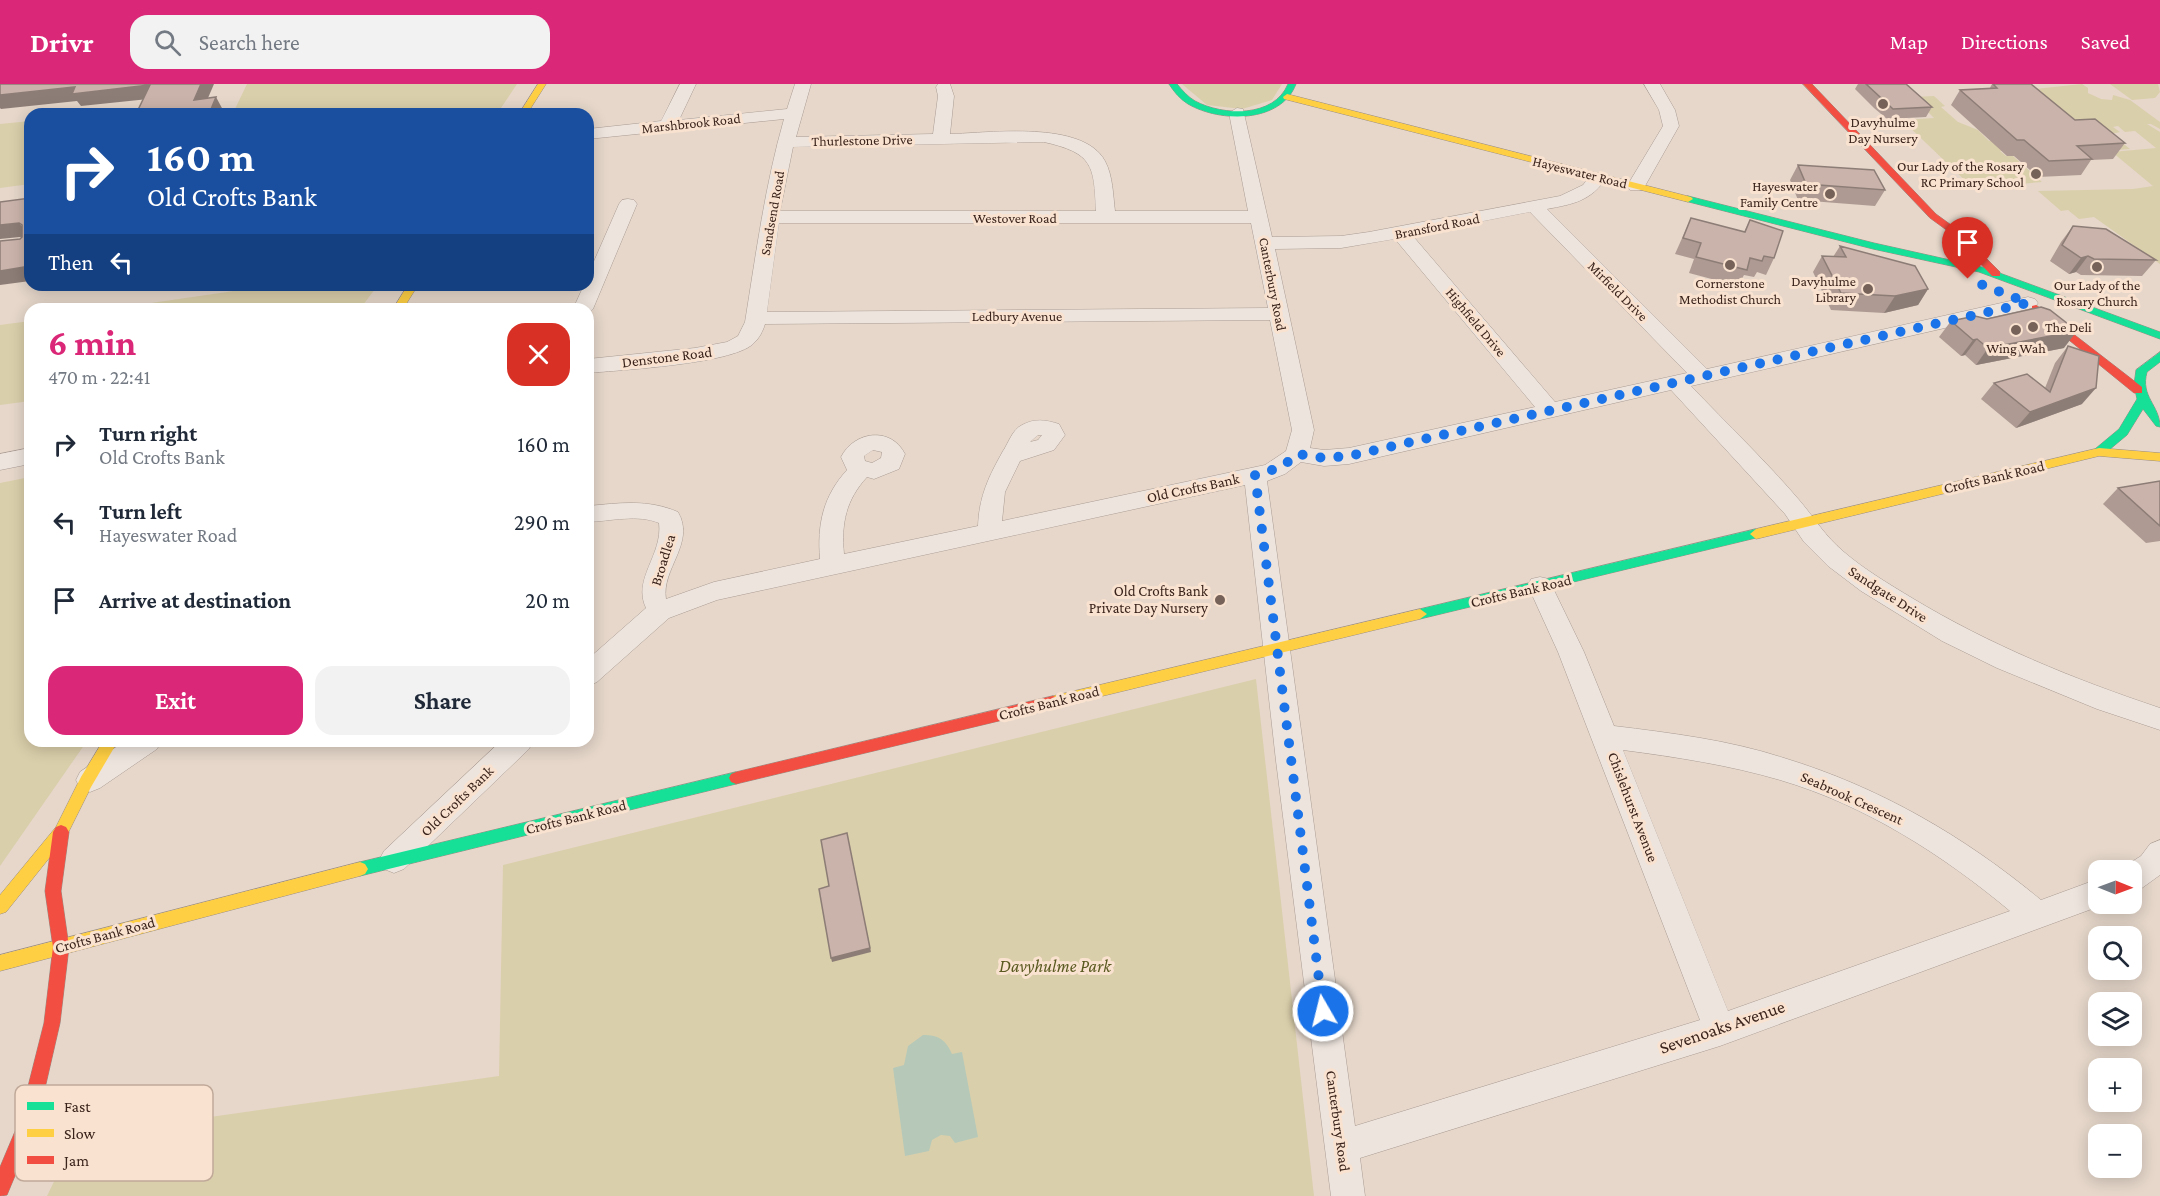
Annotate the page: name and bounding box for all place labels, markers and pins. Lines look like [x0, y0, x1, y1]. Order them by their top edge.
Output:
marker: Davyhulme Day Nursery [1876, 97, 1890, 111]
place label: Davyhulme Day Nursery [1848, 114, 1918, 146]
place label: Our Lady of the Rosary RC Primary School [1897, 158, 2025, 190]
marker: Our Lady of the Rosary RC Primary School [2029, 167, 2043, 181]
place label: Hayeswater Family Centre [1740, 178, 1818, 210]
marker: Hayeswater Family Centre [1823, 187, 1837, 201]
pin [1942, 217, 1993, 279]
marker: Cornerstone Methodist Church [1723, 258, 1737, 272]
marker: Our Lady of the Rosary Church [2090, 260, 2104, 274]
place label: Davyhulme Library [1791, 273, 1857, 305]
place label: Cornerstone Methodist Church [1679, 275, 1781, 307]
place label: Our Lady of the Rosary Church [2054, 277, 2140, 309]
marker: Davyhulme Library [1861, 282, 1875, 296]
place label: The Deli [2045, 319, 2092, 335]
marker: The Deli [2026, 320, 2040, 334]
marker: Wing Wah [2009, 323, 2023, 337]
place label: Wing Wah [1986, 340, 2046, 356]
place label: Old Crofts Bank Private Day Nursery [1089, 583, 1209, 617]
marker: Old Crofts Bank Private Day Nursery [1213, 593, 1227, 607]

